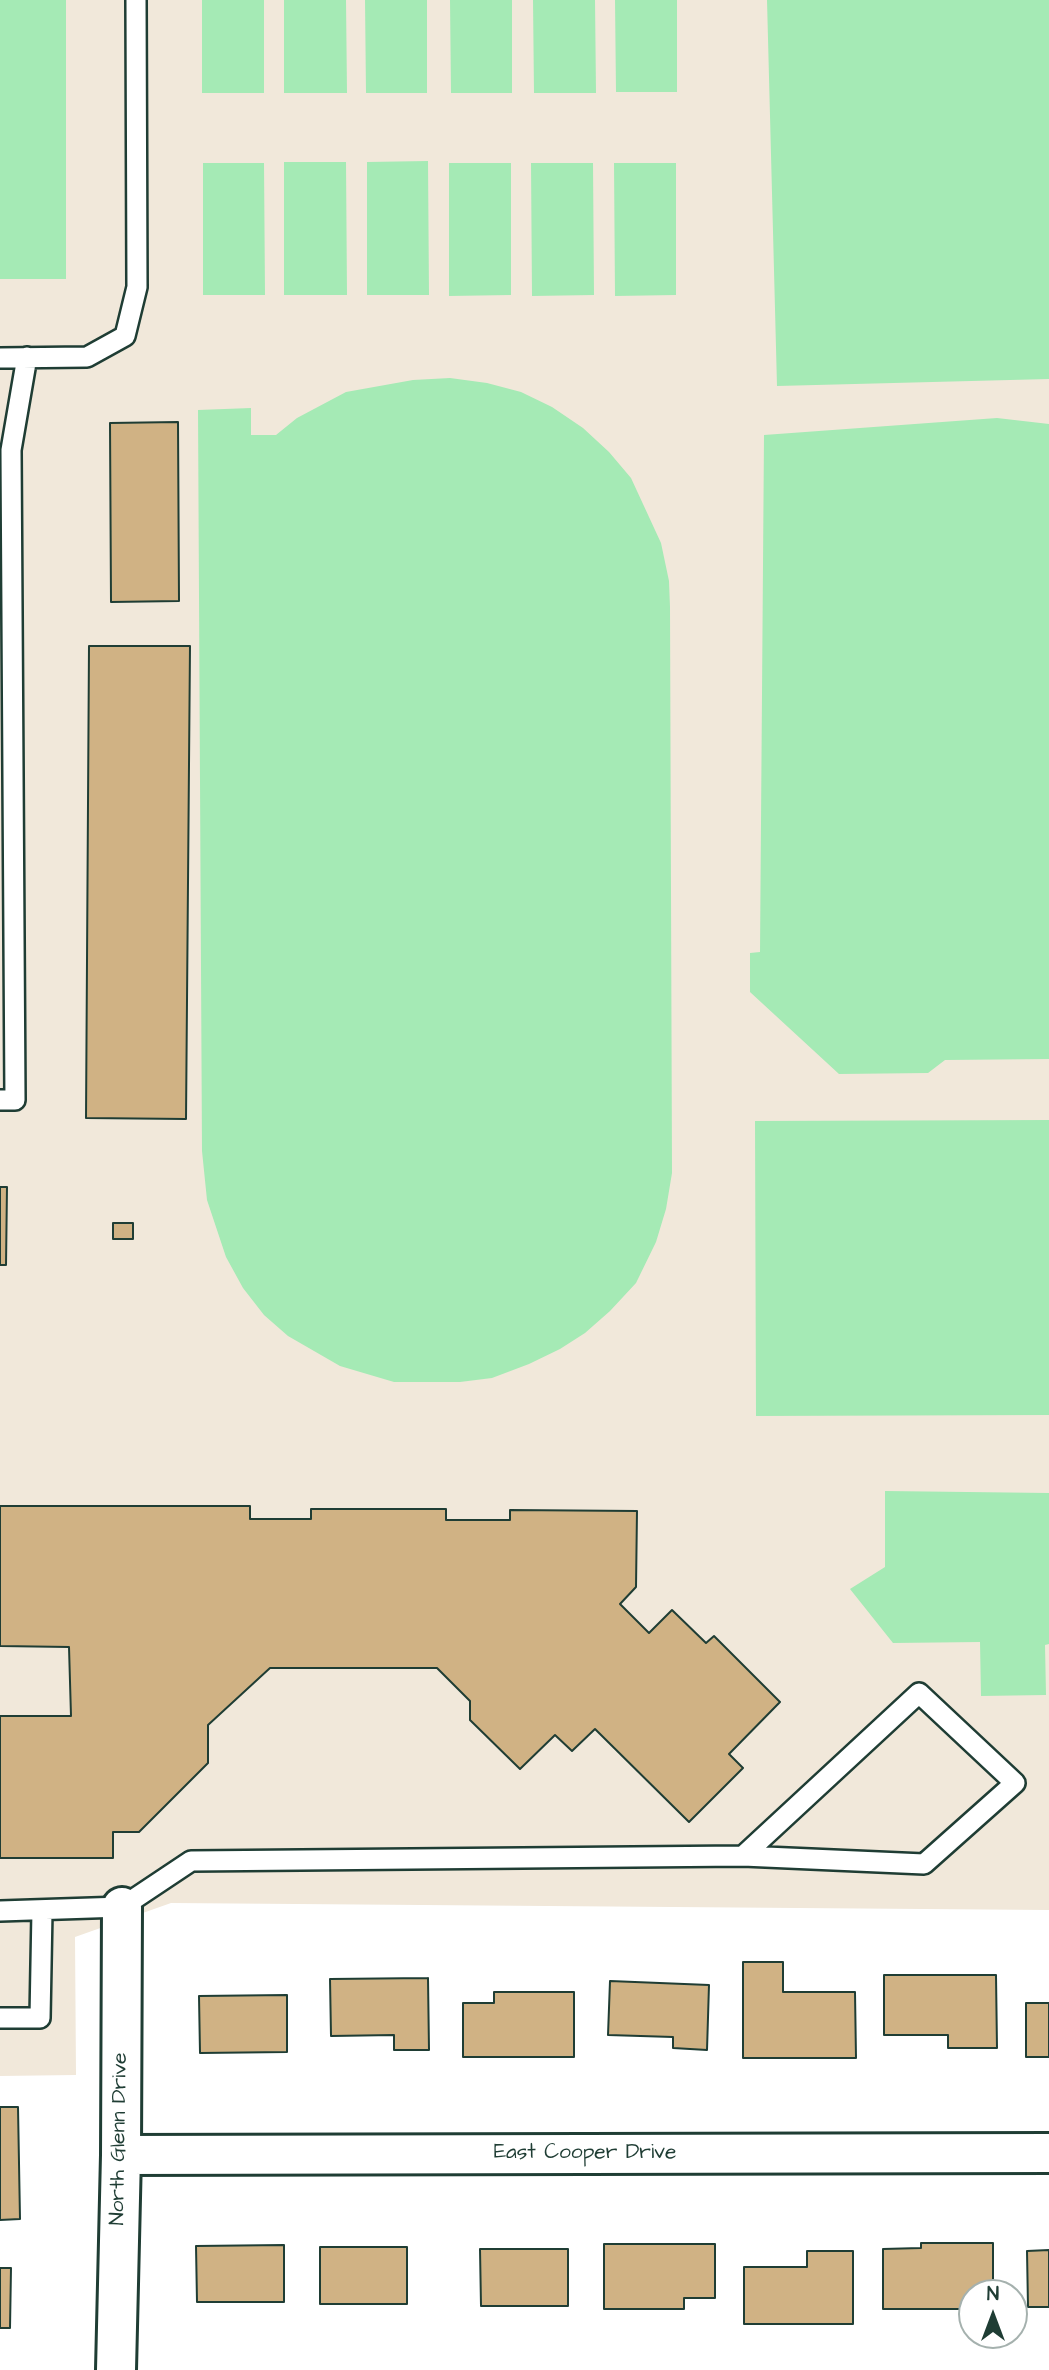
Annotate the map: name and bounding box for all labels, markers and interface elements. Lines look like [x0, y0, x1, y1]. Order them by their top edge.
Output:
street label: North Glenn Drive [106, 2052, 134, 2226]
street label: East Cooper Drive [494, 2141, 676, 2167]
north arrow [958, 2279, 1028, 2349]
text: N [987, 2281, 999, 2308]

